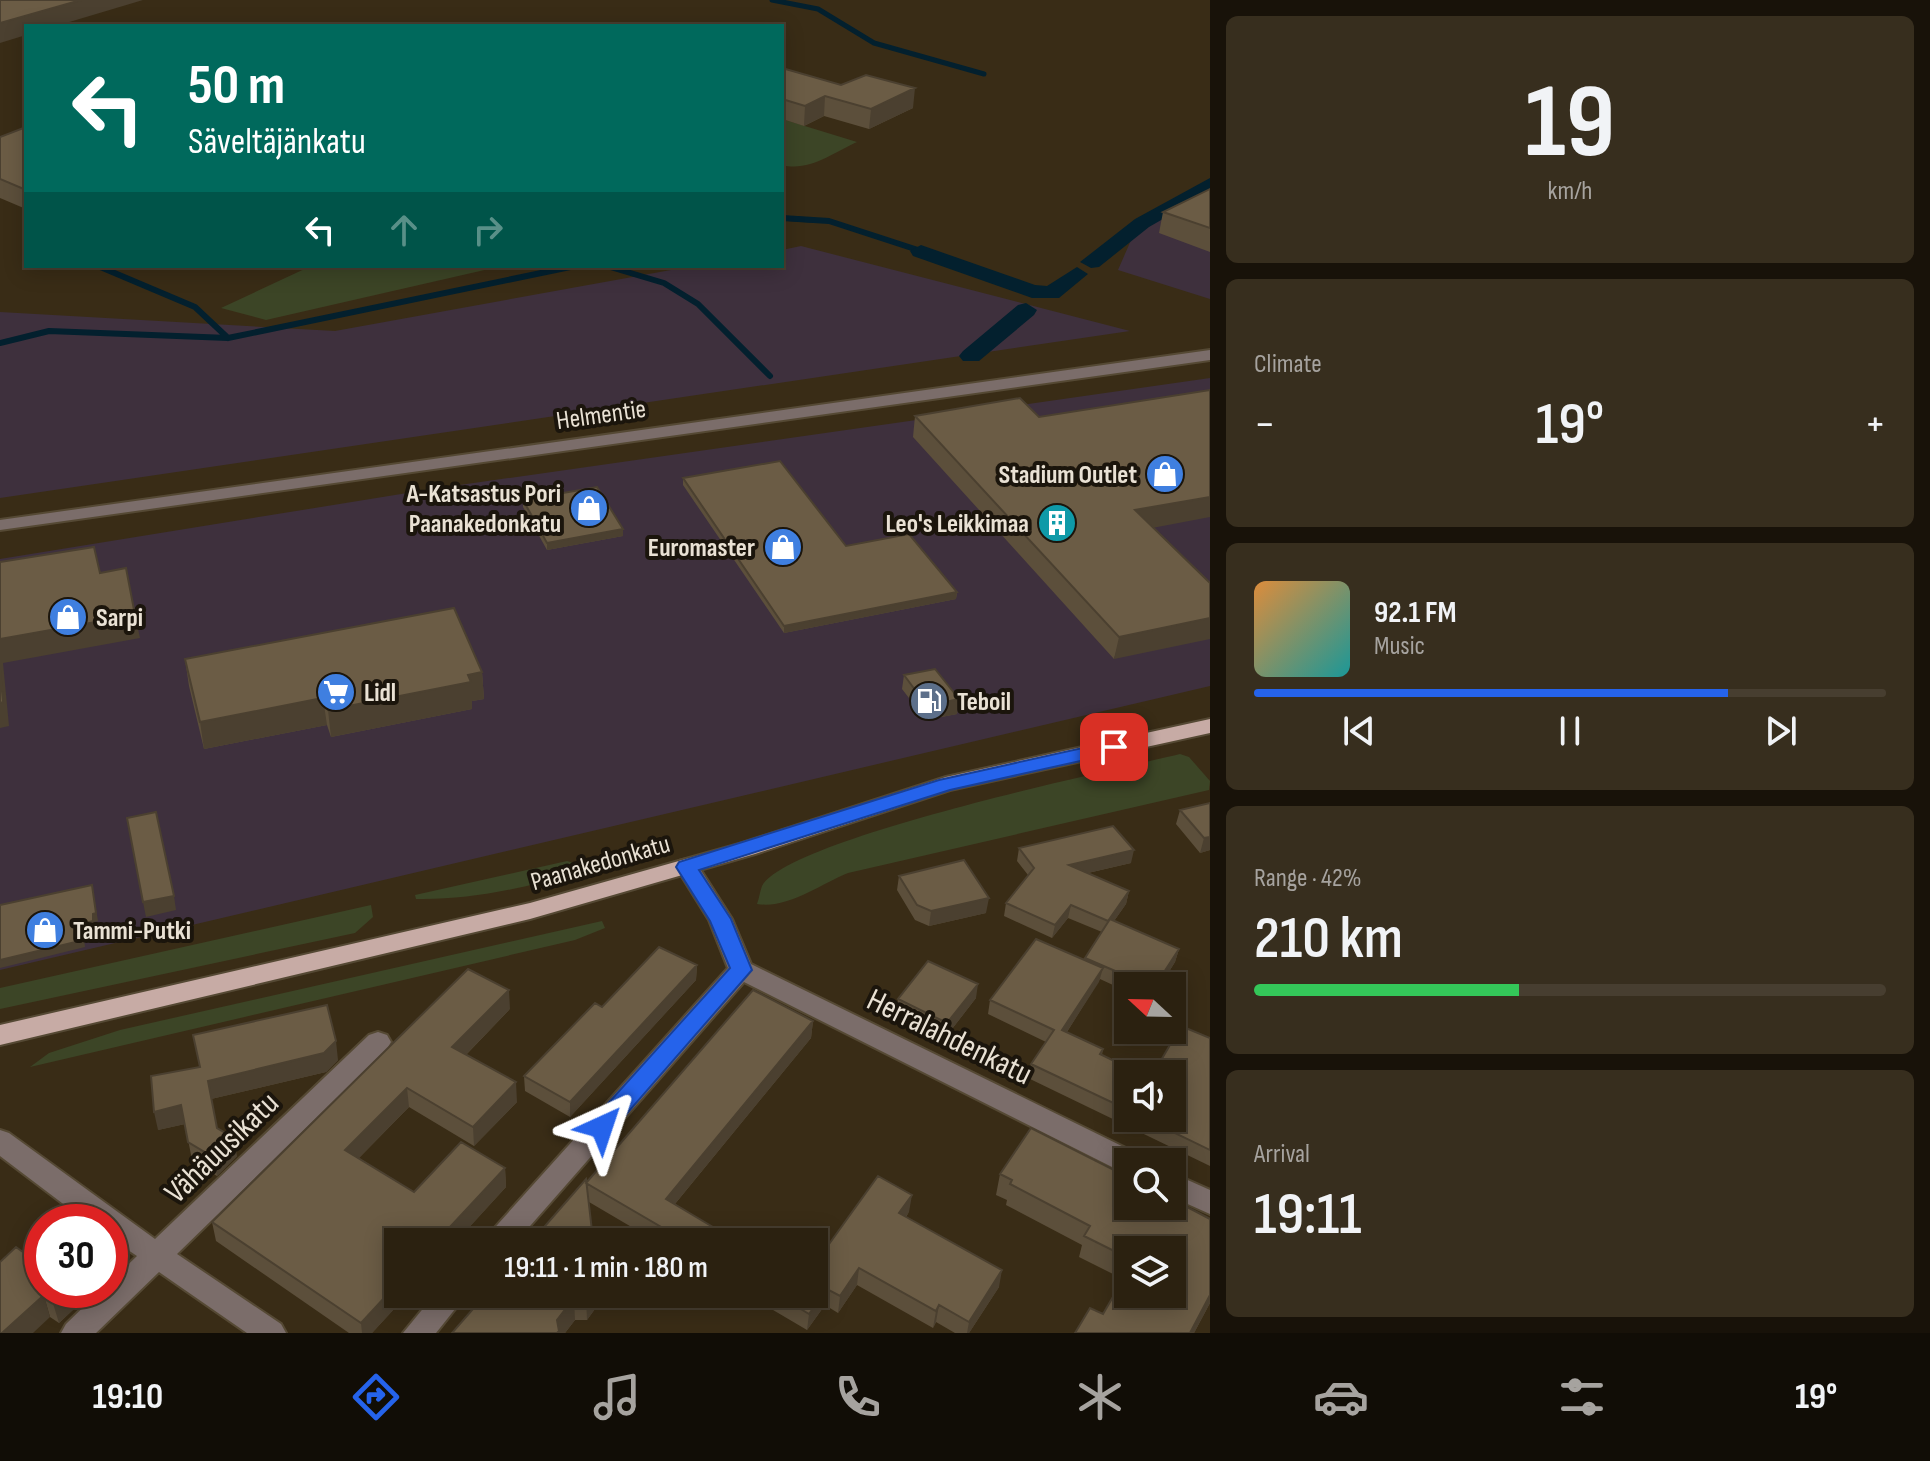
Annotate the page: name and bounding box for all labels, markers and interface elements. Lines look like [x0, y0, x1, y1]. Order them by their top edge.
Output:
text: 50 m [188, 53, 285, 120]
icon: left [56, 56, 160, 160]
text: 19 [1525, 61, 1615, 186]
text: Säveltäjänkatu [188, 121, 366, 164]
text: km/h [1548, 176, 1592, 207]
icon: left [298, 208, 342, 252]
icon: ahead [382, 208, 426, 252]
icon: right [466, 208, 510, 252]
text: Climate [1254, 349, 1322, 380]
text: 19° [1536, 389, 1604, 461]
street label: Helmentie [554, 394, 648, 437]
text: − [1254, 398, 1276, 451]
text: + [1864, 398, 1886, 451]
shop icon: Stadium Outlet [1144, 453, 1186, 495]
place label: Stadium Outlet [998, 460, 1137, 491]
place label: A-Katsastus Pori Paanakedonkatu [405, 479, 561, 540]
shop icon: A-Katsastus Pori Paanakedonkatu [568, 487, 610, 529]
building icon: Leo's Leikkimaa [1036, 502, 1078, 544]
place label: Leo's Leikkimaa [886, 509, 1029, 540]
shop icon: Euromaster [762, 526, 804, 568]
place label: Euromaster [648, 533, 755, 564]
text: 92.1 FM [1374, 595, 1456, 631]
shop icon: Sarpi [47, 596, 89, 638]
place label: Sarpi [96, 603, 143, 634]
text: Music [1374, 631, 1425, 662]
supermarket icon: Lidl [315, 671, 357, 713]
place label: Lidl [364, 678, 396, 709]
fuel station icon: Teboil [908, 680, 950, 722]
place label: Teboil [957, 687, 1011, 718]
icon: previous [1337, 709, 1381, 753]
icon: pause [1548, 709, 1592, 753]
icon: next [1759, 709, 1803, 753]
pin [1080, 713, 1148, 781]
icon: arrive [1092, 725, 1136, 769]
street label: Paanakedonkatu [527, 829, 674, 898]
text: Range · 42% [1254, 863, 1362, 894]
text: 210 km [1254, 903, 1403, 975]
shop icon: Tammi-Putki [24, 909, 66, 951]
place label: Tammi-Putki [73, 916, 191, 947]
north arrow [1114, 972, 1186, 1044]
map controls [1114, 972, 1186, 1308]
street label: Herralahdenkatu [860, 981, 1038, 1094]
button: sound [1114, 1060, 1186, 1132]
street label: Vähäuusikatu [157, 1084, 287, 1212]
position arrow [560, 1085, 644, 1169]
text: Arrival [1254, 1139, 1310, 1170]
button: search [1114, 1148, 1186, 1220]
text: 19:11 [1254, 1179, 1362, 1251]
speed limit sign: 30 [24, 1204, 128, 1308]
button: layers [1114, 1236, 1186, 1308]
text: 19:11 · 1 min · 180 m [504, 1250, 708, 1286]
icon: directions [348, 1369, 404, 1425]
icon: music [589, 1369, 645, 1425]
icon: phone [830, 1369, 886, 1425]
icon: climate [1072, 1369, 1128, 1425]
icon: car [1313, 1369, 1369, 1425]
icon: filters [1554, 1369, 1610, 1425]
text: 19:10 [93, 1376, 163, 1419]
text: 19° [1795, 1376, 1837, 1419]

